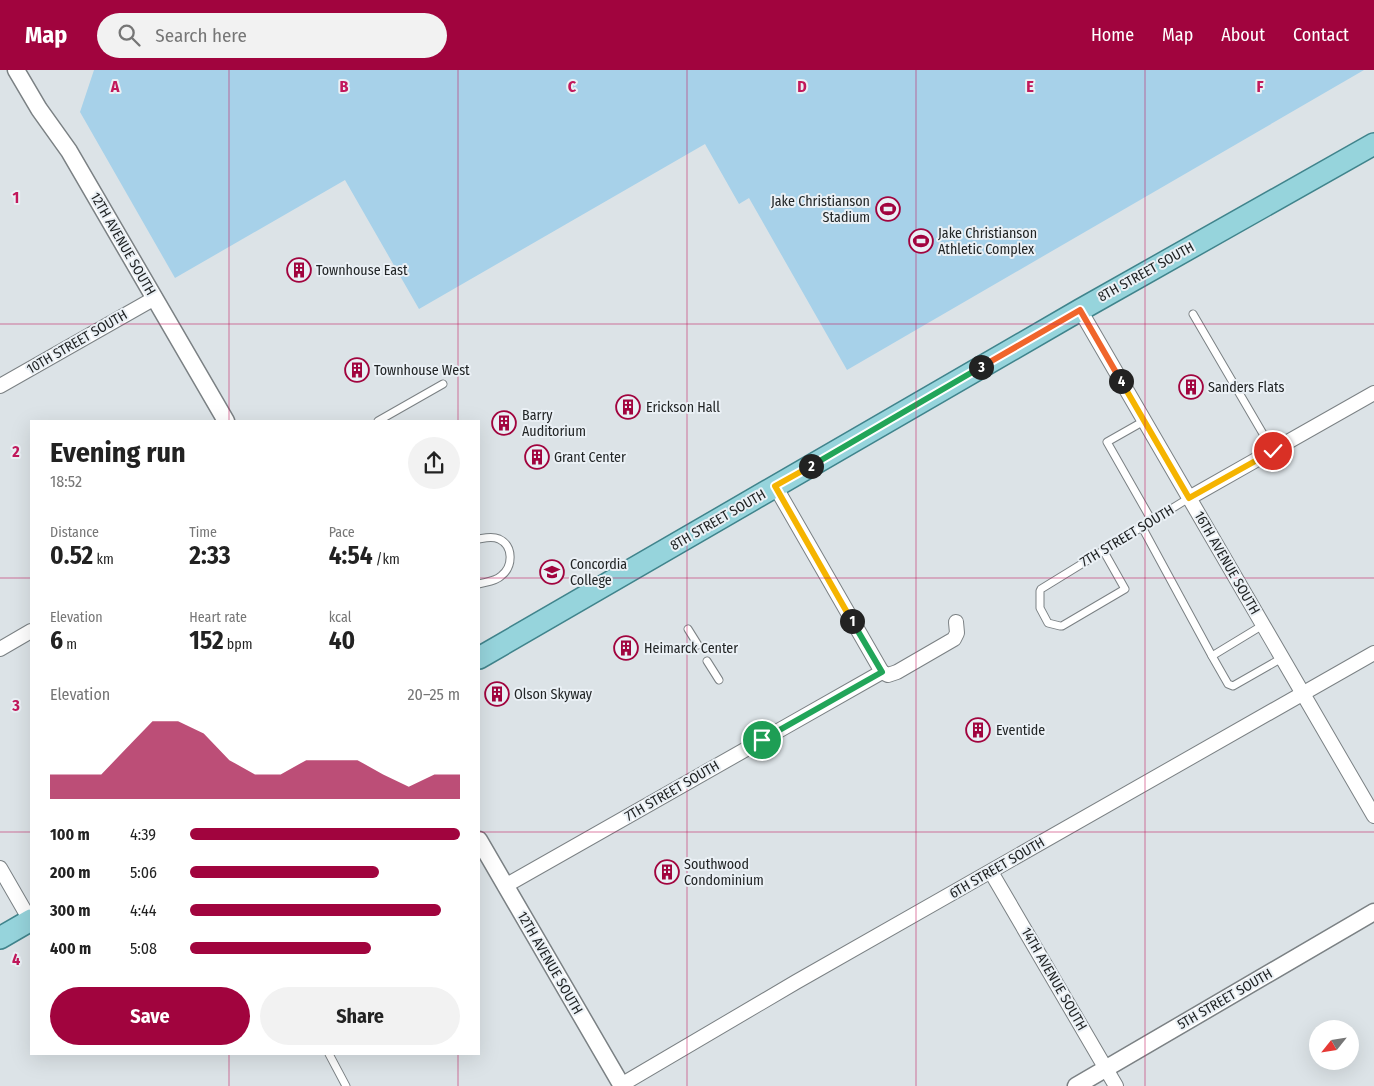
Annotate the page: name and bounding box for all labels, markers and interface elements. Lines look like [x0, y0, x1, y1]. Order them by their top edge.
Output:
search box [97, 13, 447, 58]
text: Map [25, 21, 67, 49]
icon: search [115, 21, 143, 49]
text: Search here [155, 24, 247, 47]
text: Home [1091, 24, 1134, 46]
text: Map [1162, 24, 1193, 46]
text: About [1221, 24, 1265, 46]
text: Contact [1293, 24, 1349, 46]
text: A [110, 77, 120, 96]
text: B [340, 77, 349, 96]
text: C [568, 77, 577, 96]
text: D [797, 77, 807, 96]
text: E [1026, 77, 1034, 96]
text: F [1256, 77, 1264, 96]
text: 1 [13, 188, 19, 207]
street label: 12TH AVENUE SOUTH [87, 190, 159, 298]
place label: Jake Christianson Stadium [771, 193, 870, 226]
sports icon: Jake Christianson Stadium [875, 196, 901, 222]
place label: Jake Christianson Athletic Complex [938, 225, 1037, 258]
sports icon: Jake Christianson Athletic Complex [908, 228, 934, 254]
street label: 8TH STREET SOUTH [1095, 238, 1197, 306]
building icon: Townhouse East [286, 257, 312, 283]
place label: Townhouse East [316, 262, 408, 279]
street label: 10TH STREET SOUTH [24, 306, 130, 378]
pin: 3 [968, 354, 994, 380]
building icon: Townhouse West [344, 357, 370, 383]
text: 3 [978, 359, 985, 376]
place label: Townhouse West [374, 362, 470, 379]
pin: 4 [1108, 368, 1134, 394]
text: 4 [1118, 373, 1125, 390]
building icon: Sanders Flats [1178, 374, 1204, 400]
place label: Sanders Flats [1208, 379, 1285, 396]
building icon: Erickson Hall [615, 394, 641, 420]
place label: Erickson Hall [646, 399, 720, 416]
place label: Barry Auditorium [522, 407, 586, 440]
building icon: Barry Auditorium [491, 410, 517, 436]
pin [1252, 430, 1294, 472]
text: Evening run [50, 436, 186, 469]
button: share [408, 437, 460, 489]
icon: check [1259, 437, 1287, 465]
text: 2 [11, 442, 20, 461]
building icon: Grant Center [524, 444, 550, 470]
place label: Grant Center [554, 449, 626, 466]
pin: 2 [798, 454, 824, 478]
text: 2 [808, 458, 815, 475]
text: 18:52 [50, 472, 82, 491]
street label: 8TH STREET SOUTH [667, 486, 769, 554]
street label: 7TH STREET SOUTH [1077, 501, 1177, 571]
street label: 16TH AVENUE SOUTH [1191, 508, 1263, 618]
text: Distance [50, 524, 99, 541]
text: Time [189, 524, 217, 541]
text: Pace [329, 524, 355, 541]
text: 0.52 [50, 541, 93, 571]
text: 2:33 [189, 541, 231, 571]
text: 4:54 [329, 541, 373, 571]
text: km [93, 551, 114, 568]
text: /km [373, 551, 400, 568]
place label: Concordia College [570, 556, 627, 589]
school or university icon: Concordia College [539, 559, 565, 585]
pin: 1 [840, 608, 864, 634]
text: Elevation [50, 609, 103, 626]
text: Heart rate [189, 609, 247, 626]
text: kcal [329, 609, 351, 626]
text: 1 [850, 613, 855, 630]
text: 6 [50, 626, 63, 656]
text: 152 [189, 626, 223, 656]
text: 40 [329, 626, 355, 656]
building icon: Heimarck Center [613, 635, 639, 661]
text: m [63, 636, 77, 653]
text: bpm [223, 636, 252, 653]
place label: Heimarck Center [644, 640, 738, 657]
building icon: Olson Skyway [484, 681, 510, 707]
text: Elevation [50, 685, 110, 704]
text: 20–25 m [408, 685, 460, 704]
place label: Olson Skyway [514, 686, 593, 703]
text: 3 [11, 696, 20, 715]
building icon: Eventide [965, 717, 991, 743]
pin [741, 719, 783, 761]
place label: Eventide [996, 722, 1045, 739]
icon: arrive [748, 726, 776, 754]
street label: 7TH STREET SOUTH [622, 757, 722, 825]
text: 100 m [50, 825, 90, 844]
text: 4:39 [130, 825, 156, 844]
street label: 6TH STREET SOUTH [946, 834, 1048, 902]
place label: Southwood Condominium [684, 856, 764, 889]
building icon: Southwood Condominium [654, 859, 680, 885]
text: 200 m [50, 863, 90, 882]
text: 5:06 [130, 863, 157, 882]
text: 300 m [50, 901, 91, 920]
text: 4:44 [130, 901, 157, 920]
street label: 12TH AVENUE SOUTH [514, 909, 586, 1017]
street label: 14TH AVENUE SOUTH [1018, 924, 1090, 1034]
text: 400 m [50, 939, 91, 958]
text: 5:08 [130, 939, 157, 958]
text: 4 [12, 950, 20, 969]
street label: 5TH STREET SOUTH [1175, 965, 1275, 1033]
button: Save [50, 987, 250, 1045]
button: Share [260, 987, 460, 1045]
north arrow [1309, 1020, 1359, 1070]
map controls [1309, 1020, 1359, 1070]

